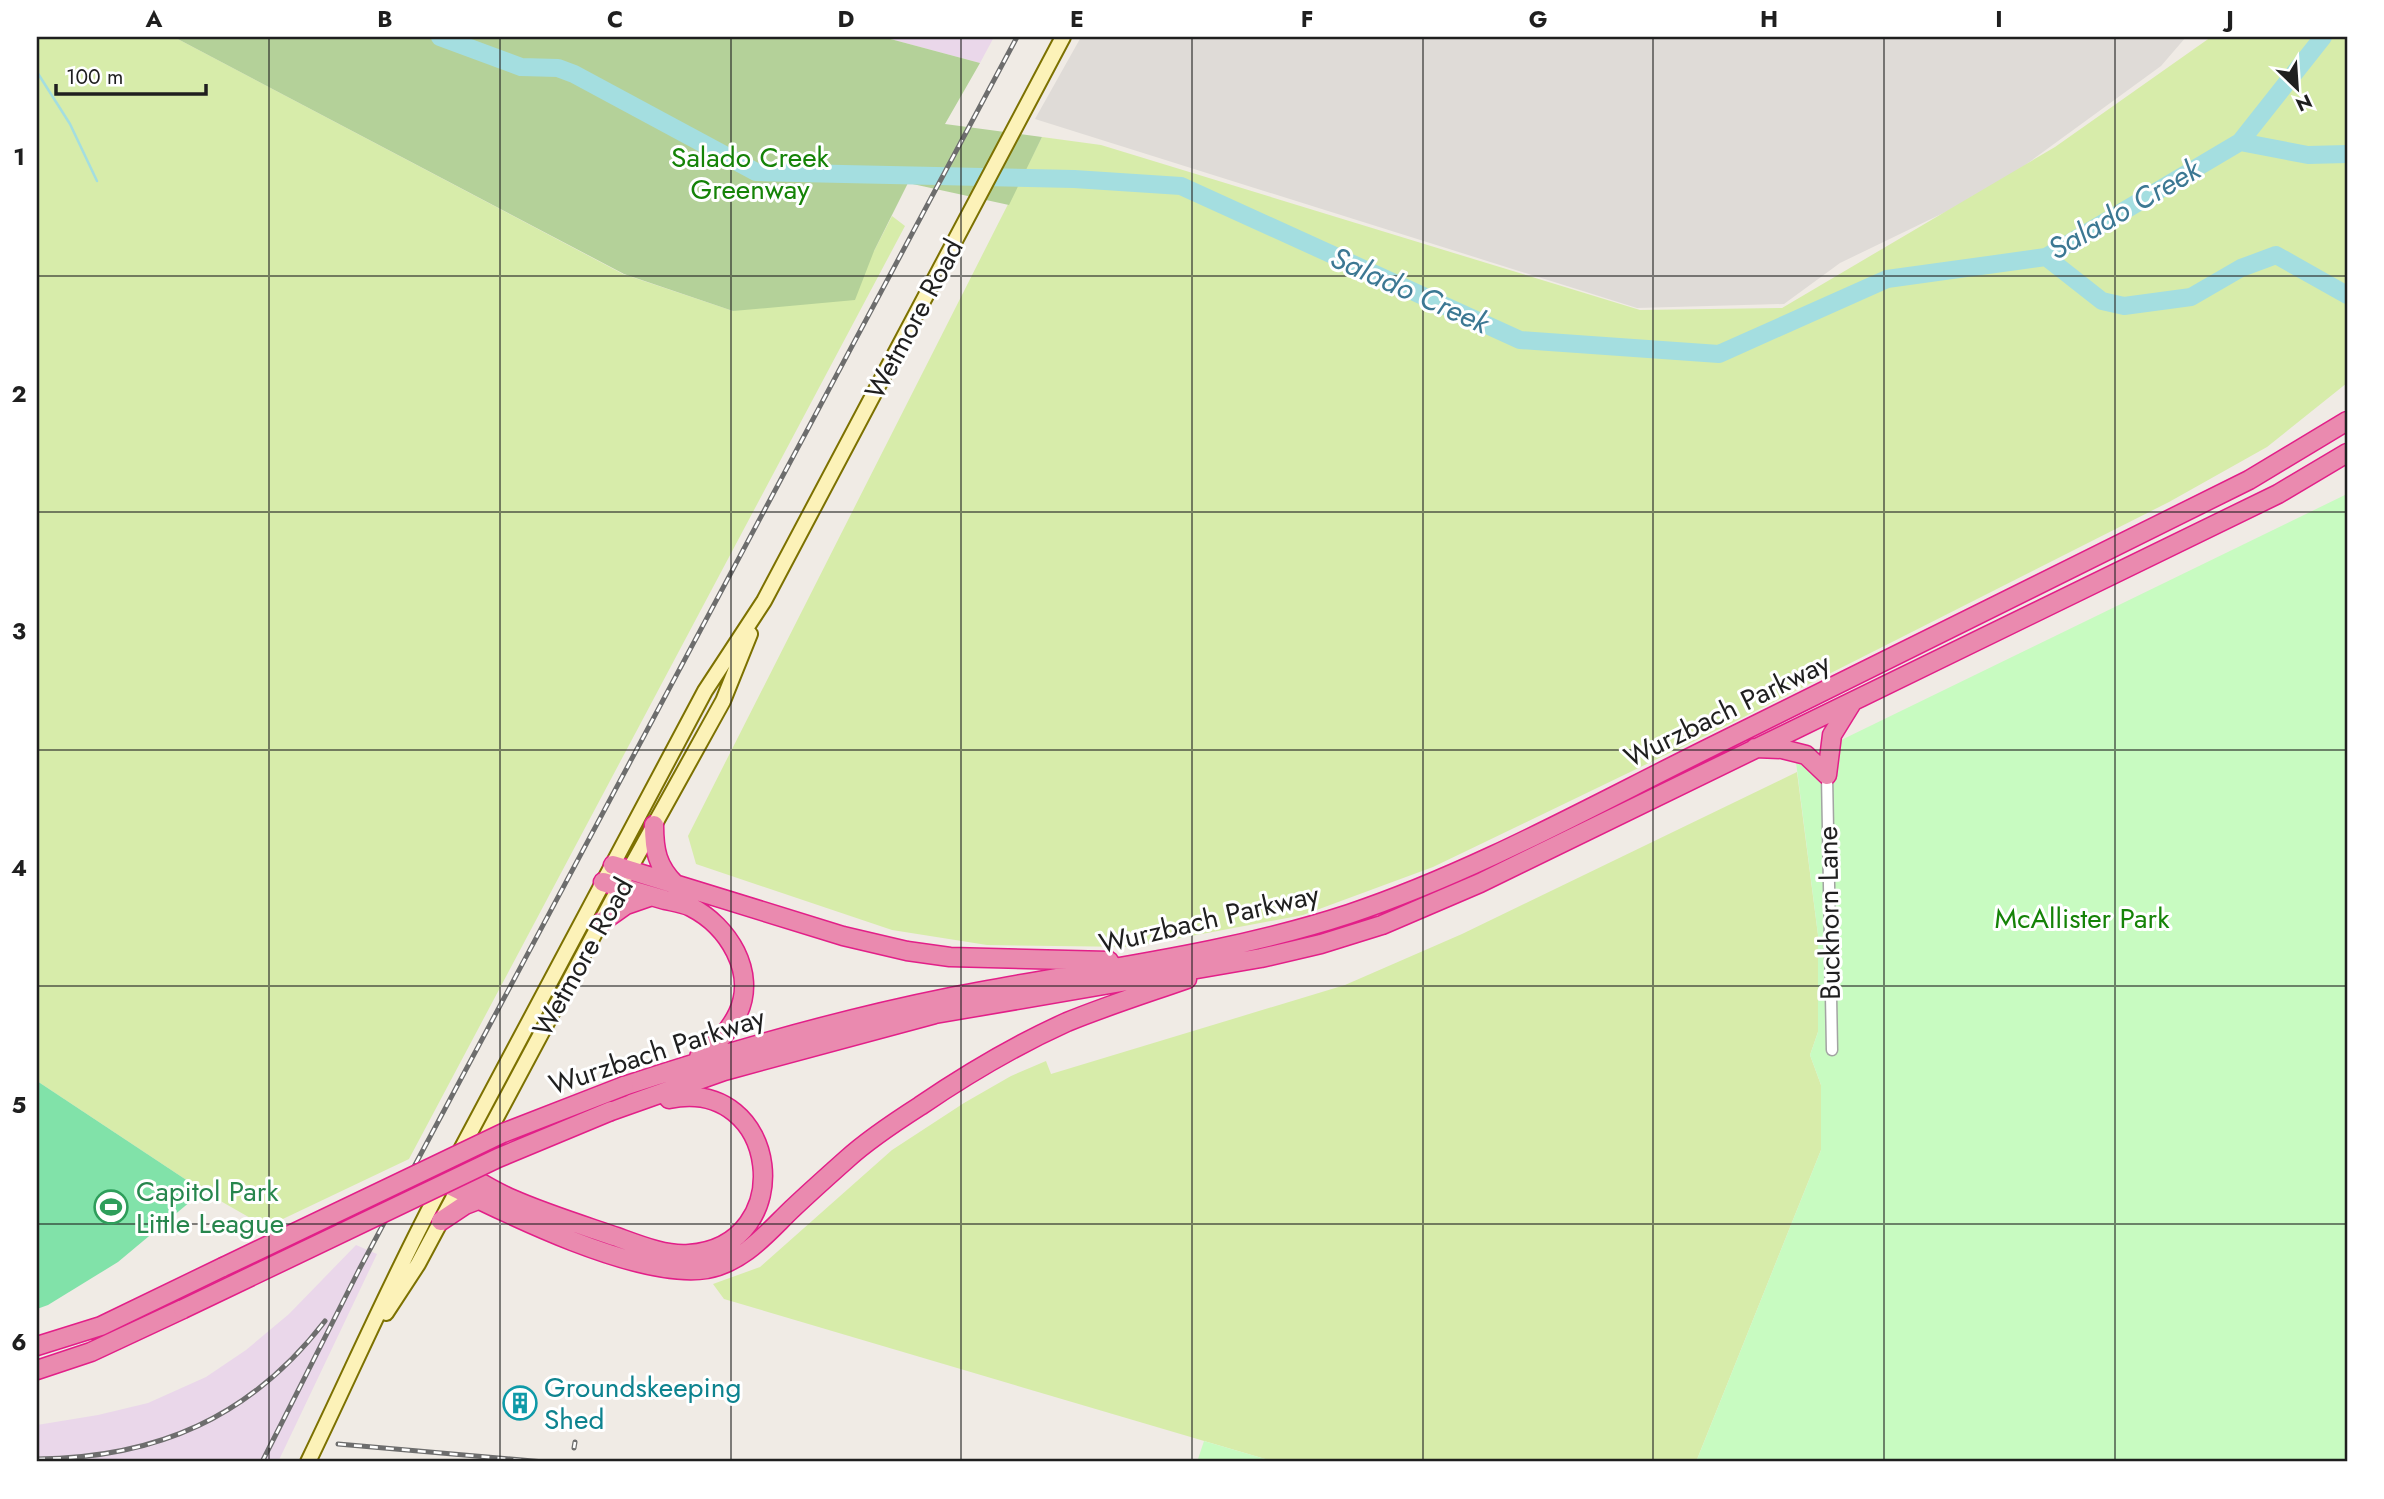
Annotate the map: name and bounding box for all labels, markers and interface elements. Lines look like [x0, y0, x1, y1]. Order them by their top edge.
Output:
text: A [145, 2, 163, 36]
text: B [377, 2, 393, 36]
text: C [607, 2, 623, 36]
text: D [838, 2, 855, 36]
text: E [1070, 2, 1084, 36]
text: F [1301, 2, 1313, 36]
text: G [1529, 2, 1547, 36]
text: H [1760, 2, 1778, 36]
text: I [1995, 2, 2003, 36]
text: J [2222, 2, 2234, 36]
scale bar [56, 52, 206, 96]
north arrow [2262, 52, 2332, 122]
text: 100 m [66, 62, 123, 92]
text: N [2291, 88, 2317, 118]
park label: Salado Creek Greenway [671, 137, 830, 210]
text: 1 [13, 140, 25, 174]
water label: Salado Creek [2040, 147, 2209, 270]
street label: Wetmore Road [855, 232, 973, 406]
water label: Salado Creek [1324, 236, 1497, 345]
text: 2 [11, 377, 27, 411]
text: 3 [12, 614, 26, 648]
street label: Wurzbach Parkway [1617, 642, 1838, 778]
street label: Buckhorn Lane [1807, 826, 1851, 1000]
text: 4 [11, 851, 27, 885]
street label: Wetmore Road [522, 870, 644, 1044]
street label: Wurzbach Parkway [1095, 874, 1324, 964]
park label: McAllister Park [1994, 898, 2170, 939]
street label: Wurzbach Parkway [544, 997, 771, 1105]
text: 5 [12, 1088, 26, 1122]
place label: Capitol Park Little League [136, 1171, 284, 1244]
sports icon: Capitol Park Little League [92, 1188, 130, 1226]
text: 6 [11, 1325, 27, 1359]
place label: Groundskeeping Shed [544, 1367, 741, 1440]
building icon: Groundskeeping Shed [501, 1384, 539, 1422]

